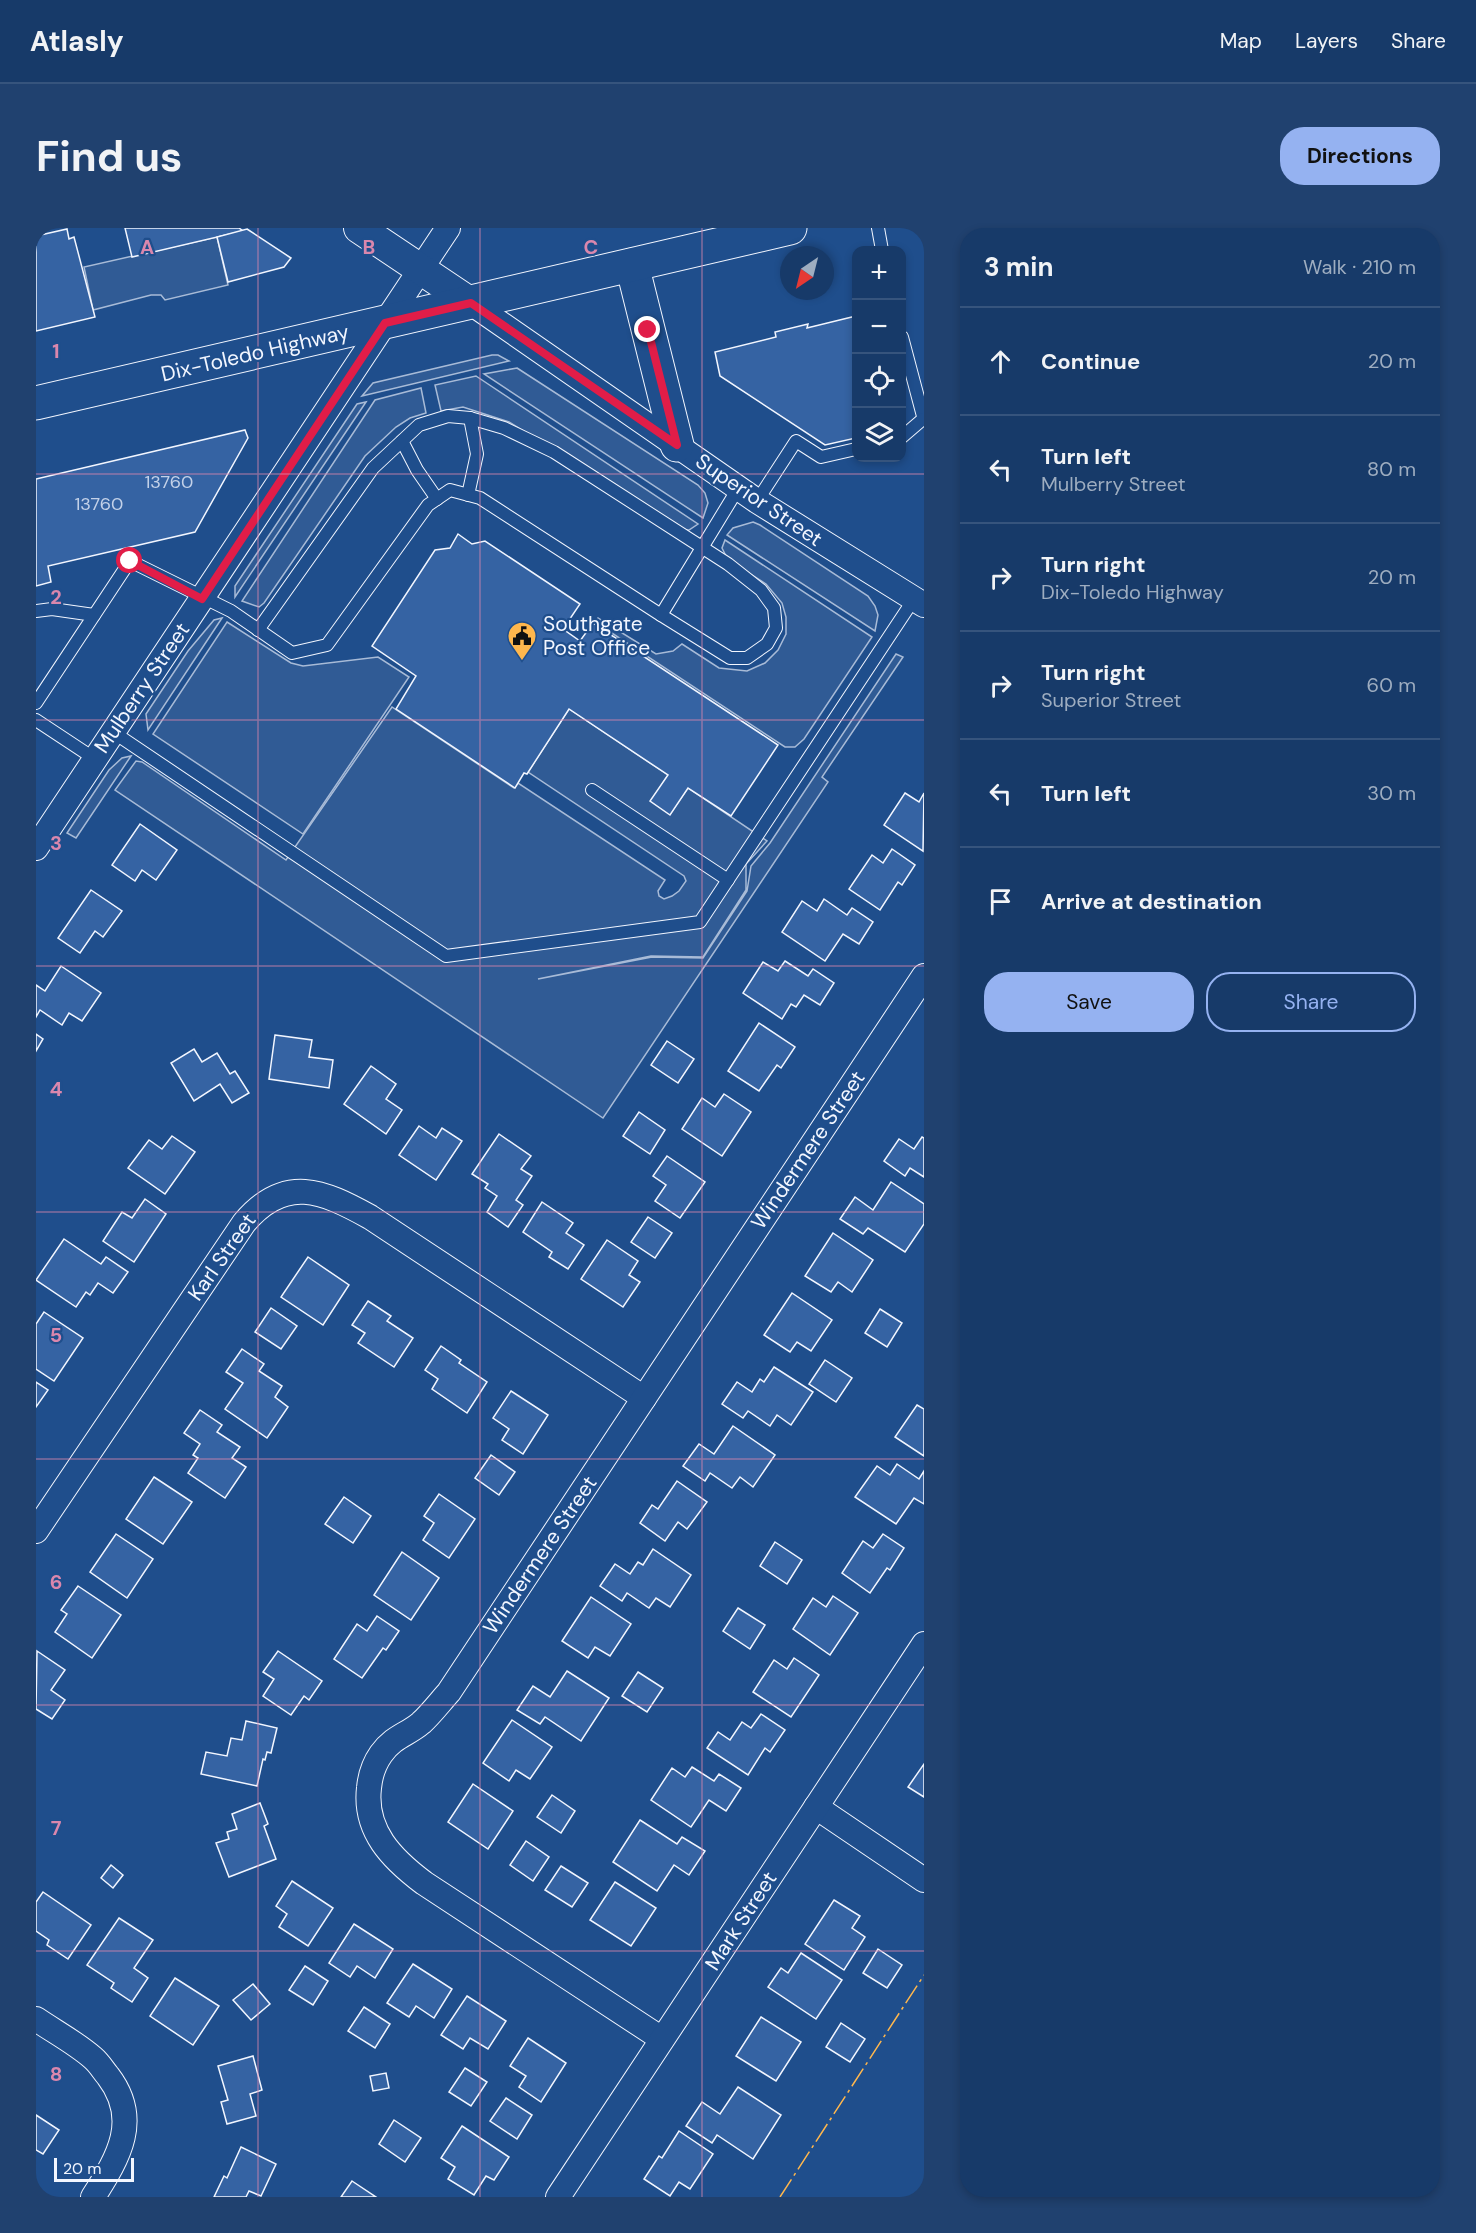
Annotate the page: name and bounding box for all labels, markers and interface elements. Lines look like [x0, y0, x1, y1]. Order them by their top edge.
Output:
text: Atlasly [30, 23, 124, 60]
text: Map [1220, 27, 1262, 55]
text: Layers [1295, 27, 1358, 55]
text: Share [1391, 27, 1446, 55]
button: Directions [1280, 127, 1440, 185]
text: Find us [36, 129, 182, 184]
text: A [140, 234, 154, 260]
text: B [363, 234, 375, 260]
text: C [584, 234, 598, 260]
north arrow [780, 246, 834, 300]
map controls [852, 246, 906, 462]
button: + [852, 246, 906, 300]
text: 3 min [984, 250, 1053, 284]
text: Walk · 210 m [1303, 254, 1416, 280]
button: − [852, 300, 906, 354]
route end [634, 316, 660, 342]
street label: Dix-Toledo Highway [158, 318, 352, 388]
text: 1 [52, 338, 60, 364]
icon: ahead [984, 345, 1017, 378]
text: Continue [1041, 347, 1140, 376]
text: 20 m [1368, 348, 1416, 374]
button: locate [852, 354, 906, 408]
button: layers [852, 408, 906, 462]
text: Turn left [1041, 442, 1131, 471]
street label: Superior Street [690, 447, 828, 553]
icon: left [984, 453, 1017, 486]
text: 80 m [1367, 456, 1416, 482]
house number: 13760 [145, 470, 193, 494]
text: Mulberry Street [1041, 471, 1186, 497]
house number: 13760 [75, 492, 123, 516]
route start [116, 547, 142, 573]
text: Turn right [1041, 550, 1146, 579]
icon: right [984, 561, 1017, 594]
text: 20 m [1368, 564, 1416, 590]
text: Dix-Toledo Highway [1041, 579, 1224, 605]
text: 2 [50, 584, 62, 610]
place label: Southgate Post Office [543, 610, 650, 662]
street label: Mulberry Street [88, 617, 196, 759]
public building icon: Southgate Post Office [506, 620, 538, 662]
text: Turn right [1041, 658, 1146, 687]
icon: right [984, 669, 1017, 702]
text: 60 m [1367, 672, 1416, 698]
text: Superior Street [1041, 687, 1181, 713]
icon: left [984, 777, 1017, 810]
text: Turn left [1041, 779, 1131, 808]
text: 30 m [1367, 780, 1416, 806]
text: 3 [50, 830, 62, 856]
icon: arrive [984, 885, 1017, 918]
text: Arrive at destination [1041, 887, 1262, 916]
button: Save [984, 972, 1194, 1032]
button: Share [1206, 972, 1416, 1032]
street label: Windermere Street [745, 1065, 871, 1235]
text: 4 [50, 1076, 63, 1102]
street label: Karl Street [182, 1208, 262, 1306]
text: 5 [50, 1322, 62, 1348]
street label: Windermere Street [477, 1470, 603, 1640]
text: 6 [50, 1569, 62, 1595]
text: 7 [51, 1815, 62, 1841]
street label: Mark Street [699, 1866, 783, 1976]
text: 8 [50, 2061, 62, 2087]
scale bar [54, 2155, 134, 2182]
text: 20 m [63, 2158, 102, 2179]

